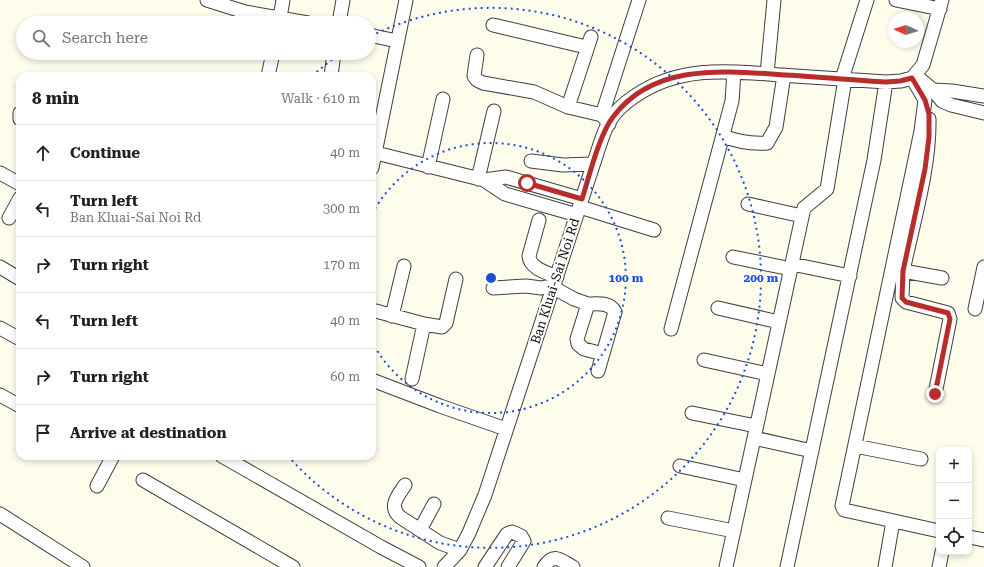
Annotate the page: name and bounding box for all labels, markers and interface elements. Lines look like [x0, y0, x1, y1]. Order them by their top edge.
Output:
north arrow [888, 12, 924, 48]
search box [16, 16, 376, 60]
icon: search [30, 27, 52, 49]
text: Search here [62, 29, 148, 47]
text: 8 min [32, 88, 79, 108]
text: Walk · 610 m [281, 91, 360, 106]
icon: ahead [32, 142, 54, 164]
text: Continue [70, 144, 140, 162]
text: 40 m [330, 145, 360, 160]
route start [518, 174, 536, 192]
text: Turn left [70, 192, 138, 210]
icon: left [32, 198, 54, 220]
text: 300 m [323, 201, 360, 216]
text: Ban Kluai-Sai Noi Rd [70, 210, 201, 225]
street label: Ban Kluai-Sai Noi Rd [528, 216, 583, 346]
icon: right [32, 254, 54, 276]
text: Turn right [70, 256, 149, 274]
text: 170 m [323, 257, 360, 272]
centre of rings [484, 271, 498, 285]
text: 100 m [609, 271, 644, 285]
text: 200 m [744, 271, 779, 285]
icon: left [32, 310, 54, 332]
text: Turn left [70, 312, 138, 330]
text: 40 m [330, 313, 360, 328]
icon: right [32, 366, 54, 388]
text: Turn right [70, 368, 149, 386]
text: 60 m [330, 369, 360, 384]
route end [926, 385, 944, 403]
icon: arrive [32, 422, 54, 444]
text: Arrive at destination [70, 424, 226, 442]
map controls [936, 447, 972, 555]
button: + [936, 447, 972, 483]
button: − [936, 483, 972, 519]
button: locate [936, 519, 972, 555]

